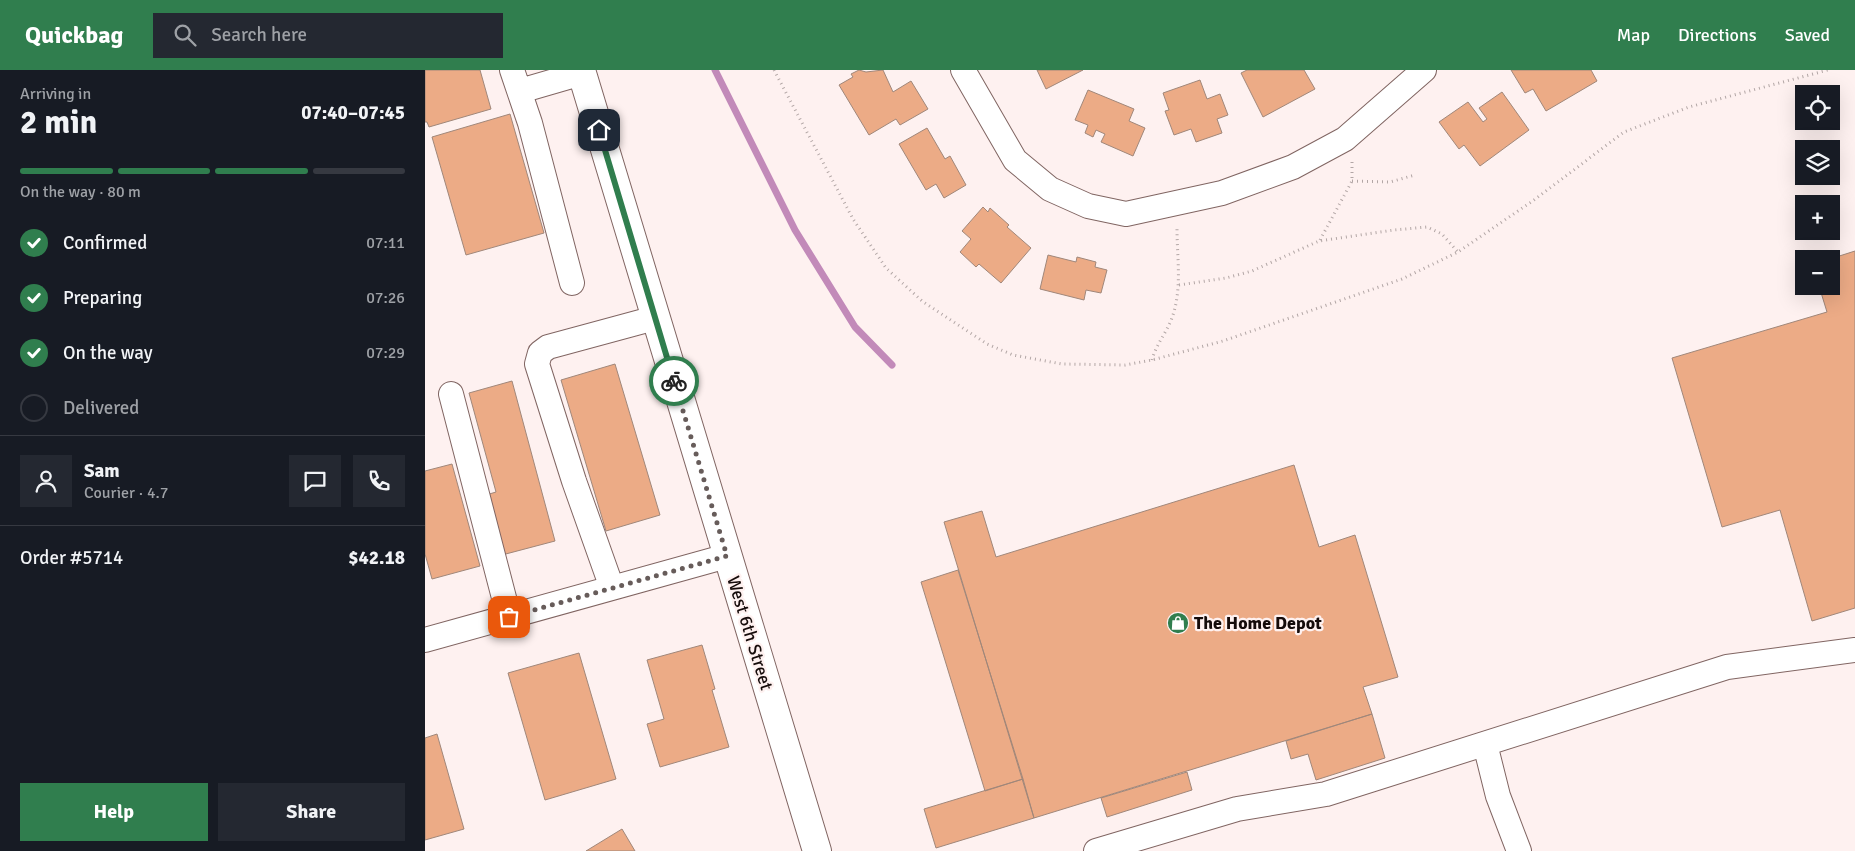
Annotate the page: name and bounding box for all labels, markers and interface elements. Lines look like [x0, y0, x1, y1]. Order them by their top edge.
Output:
search box [153, 13, 503, 58]
text: Quickbag [25, 20, 123, 50]
icon: search [171, 21, 199, 49]
text: Search here [211, 23, 307, 47]
text: Map [1617, 24, 1650, 46]
text: Directions [1678, 24, 1757, 46]
text: Saved [1785, 24, 1830, 46]
text: Arriving in [20, 84, 91, 104]
map controls [1795, 85, 1840, 295]
button: locate [1795, 85, 1840, 130]
text: 07:40–07:45 [301, 101, 405, 125]
text: 2 min [20, 103, 97, 142]
pin [578, 109, 620, 151]
icon: home [585, 116, 613, 144]
button: layers [1795, 140, 1840, 185]
text: On the way · 80 m [20, 182, 141, 202]
button: + [1795, 195, 1840, 240]
icon: check [20, 229, 48, 257]
text: Confirmed [63, 231, 147, 255]
text: 07:11 [366, 233, 405, 253]
button: − [1795, 250, 1840, 295]
icon: check [20, 284, 48, 312]
text: Preparing [63, 286, 142, 310]
text: 07:26 [366, 288, 405, 308]
icon: check [20, 339, 48, 367]
text: On the way [63, 341, 153, 365]
text: 07:29 [366, 343, 405, 363]
courier [649, 356, 699, 406]
icon: bike [660, 367, 688, 395]
text: Delivered [63, 396, 139, 420]
button: person [20, 455, 72, 507]
button: chat [289, 455, 341, 507]
button: phone [353, 455, 405, 507]
text: Sam [84, 459, 120, 483]
text: Courier · 4.7 [84, 483, 168, 503]
text: Order #5714 [20, 546, 123, 570]
text: $42.18 [348, 546, 405, 570]
street label: West 6th Street [722, 573, 778, 693]
pin [488, 596, 530, 638]
icon: bag [495, 603, 523, 631]
shop icon: The Home Depot [1166, 611, 1190, 635]
place label: The Home Depot [1194, 612, 1322, 634]
button: Help [20, 783, 208, 841]
button: Share [218, 783, 405, 841]

